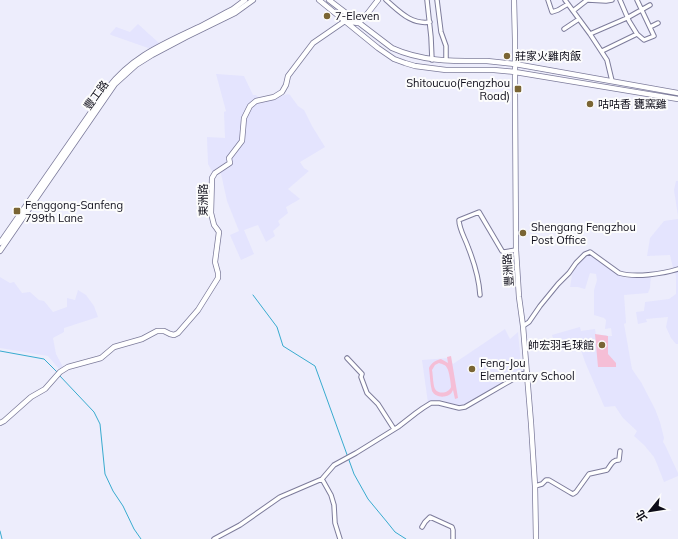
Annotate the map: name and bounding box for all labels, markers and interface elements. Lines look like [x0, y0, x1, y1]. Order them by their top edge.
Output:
place label: 7-Eleven [335, 9, 380, 23]
marker: 7-Eleven [322, 11, 332, 21]
place label: 莊家火雞肉飯 [515, 49, 581, 63]
marker: 莊家火雞肉飯 [502, 51, 512, 61]
place label: Shitoucuo(Fengzhou Road) [406, 76, 510, 103]
street label: 豐工路 [81, 78, 111, 112]
marker: Shitoucuo(Fengzhou Road) [513, 84, 523, 94]
place label: 咕咕香 甕窯雞 [598, 97, 667, 111]
marker: 咕咕香 甕窯雞 [585, 99, 595, 109]
street label: 東洲路 [196, 184, 210, 217]
place label: Fenggong-Sanfeng 799th Lane [25, 198, 123, 225]
marker: Fenggong-Sanfeng 799th Lane [12, 206, 22, 216]
place label: Shengang Fengzhou Post Office [531, 220, 636, 247]
marker: Shengang Fengzhou Post Office [518, 228, 528, 238]
street label: 豐洲路 [500, 253, 516, 287]
place label: 帥宏羽毛球館 [528, 338, 594, 352]
marker: 帥宏羽毛球館 [597, 340, 607, 350]
place label: Feng-Jou Elementary School [480, 356, 575, 383]
marker: Feng-Jou Elementary School [467, 364, 477, 374]
north arrow [630, 491, 670, 531]
text: 北 [633, 508, 650, 524]

